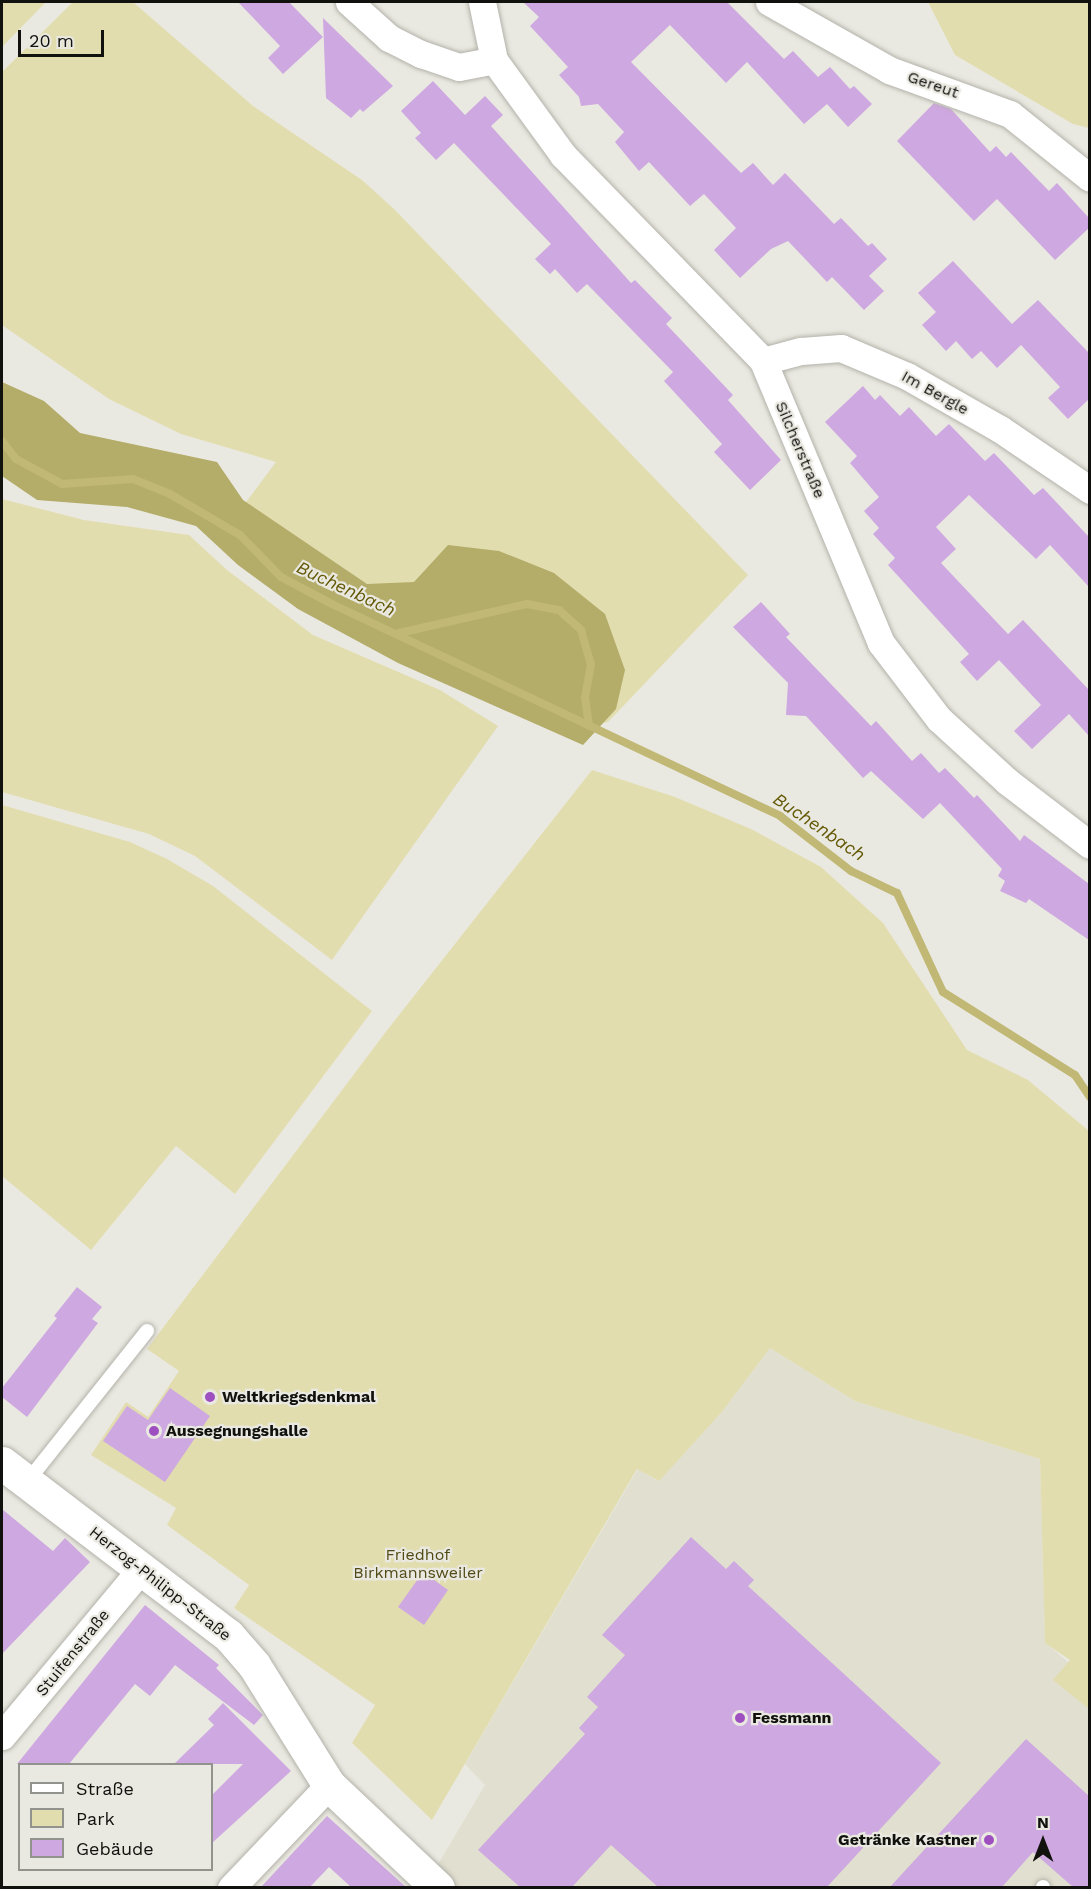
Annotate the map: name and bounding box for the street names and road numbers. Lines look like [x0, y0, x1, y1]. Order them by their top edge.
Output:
street label: Gereut [905, 67, 961, 103]
street label: Im Bergle [898, 367, 972, 419]
street label: Silcherstraße [771, 399, 829, 501]
street label: Herzog-Philipp-Straße [85, 1523, 235, 1645]
street label: Stuifenstraße [32, 1606, 114, 1700]

